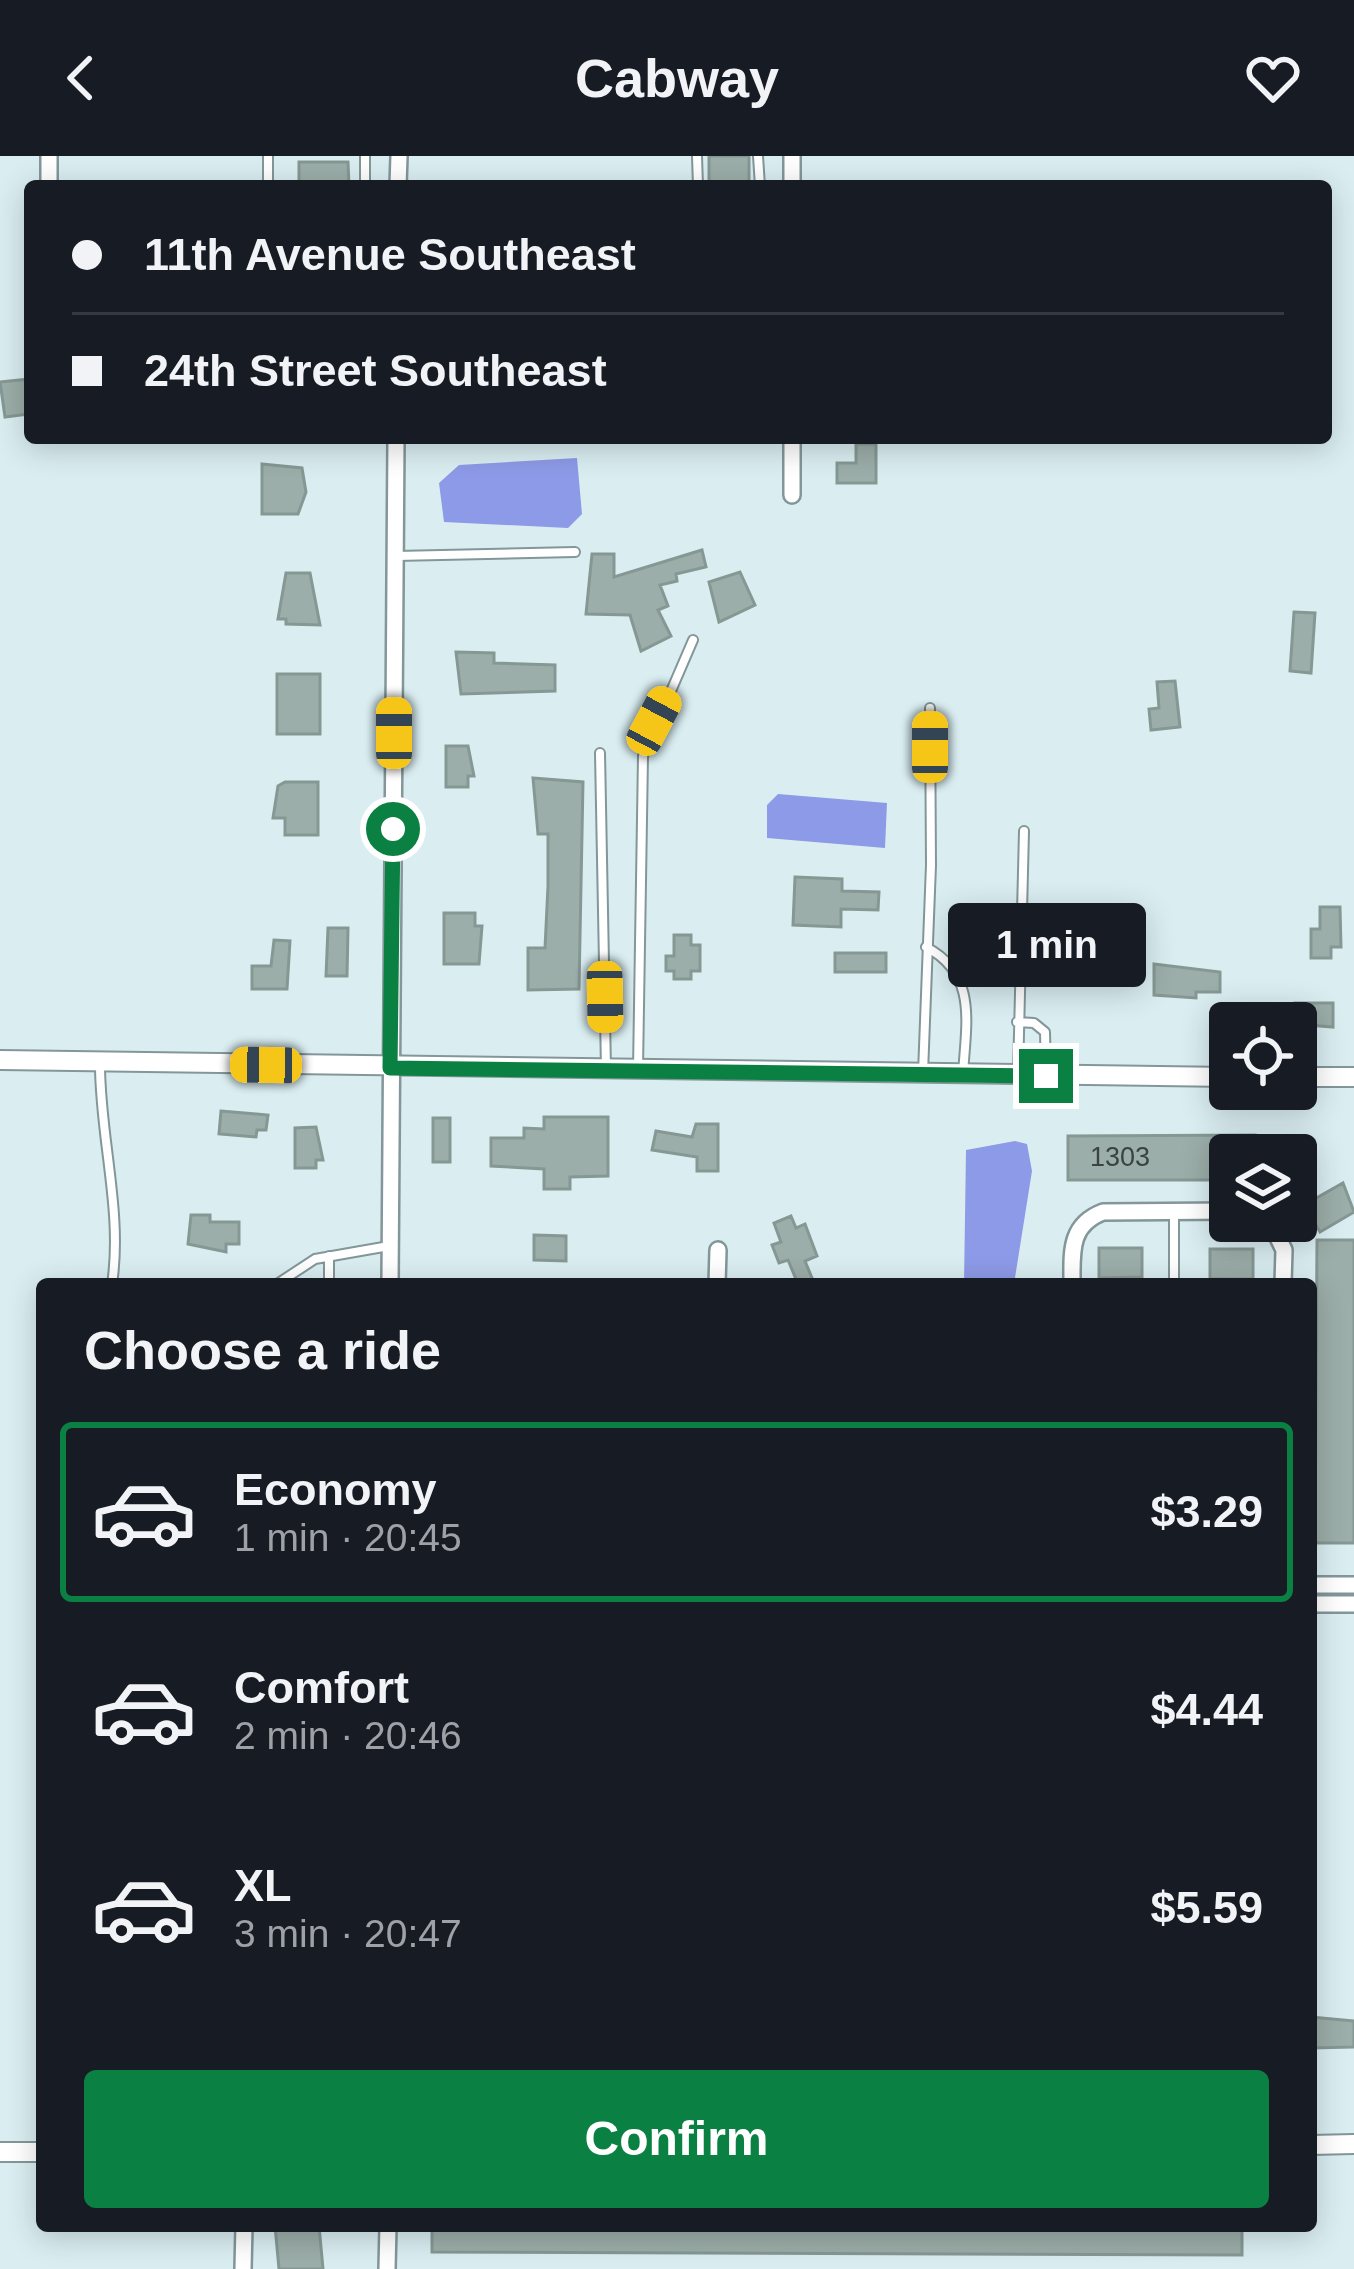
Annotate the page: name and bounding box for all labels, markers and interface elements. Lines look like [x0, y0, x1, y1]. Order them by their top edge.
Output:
icon: back [48, 45, 114, 111]
icon: heart [1240, 45, 1306, 111]
text: Cabway [575, 48, 779, 108]
text: 11th Avenue Southeast [144, 229, 636, 280]
text: 24th Street Southeast [144, 345, 607, 396]
car [621, 681, 687, 761]
car [376, 697, 412, 769]
car [912, 711, 948, 783]
route start [366, 802, 420, 856]
callout: 1 min [947, 902, 1145, 986]
text: 1 min [996, 923, 1098, 966]
car [586, 961, 624, 1033]
map controls [1209, 1002, 1317, 1242]
button: locate [1209, 1002, 1317, 1110]
car [230, 1046, 302, 1084]
route end [1019, 1049, 1073, 1103]
button: layers [1209, 1134, 1317, 1242]
house number: 1303 [1090, 1142, 1150, 1172]
text: Choose a ride [84, 1320, 441, 1380]
icon: car [90, 1458, 198, 1566]
text: Economy [234, 1464, 437, 1515]
text: $3.29 [1150, 1486, 1263, 1537]
text: 1 min · 20:45 [234, 1516, 462, 1559]
icon: car [90, 1656, 198, 1764]
text: Comfort [234, 1662, 409, 1713]
text: $4.44 [1150, 1684, 1263, 1735]
text: 2 min · 20:46 [234, 1714, 462, 1757]
icon: car [90, 1854, 198, 1962]
text: XL [234, 1860, 292, 1911]
text: $5.59 [1150, 1882, 1263, 1933]
text: 3 min · 20:47 [234, 1912, 462, 1955]
button: Confirm [84, 2070, 1269, 2208]

